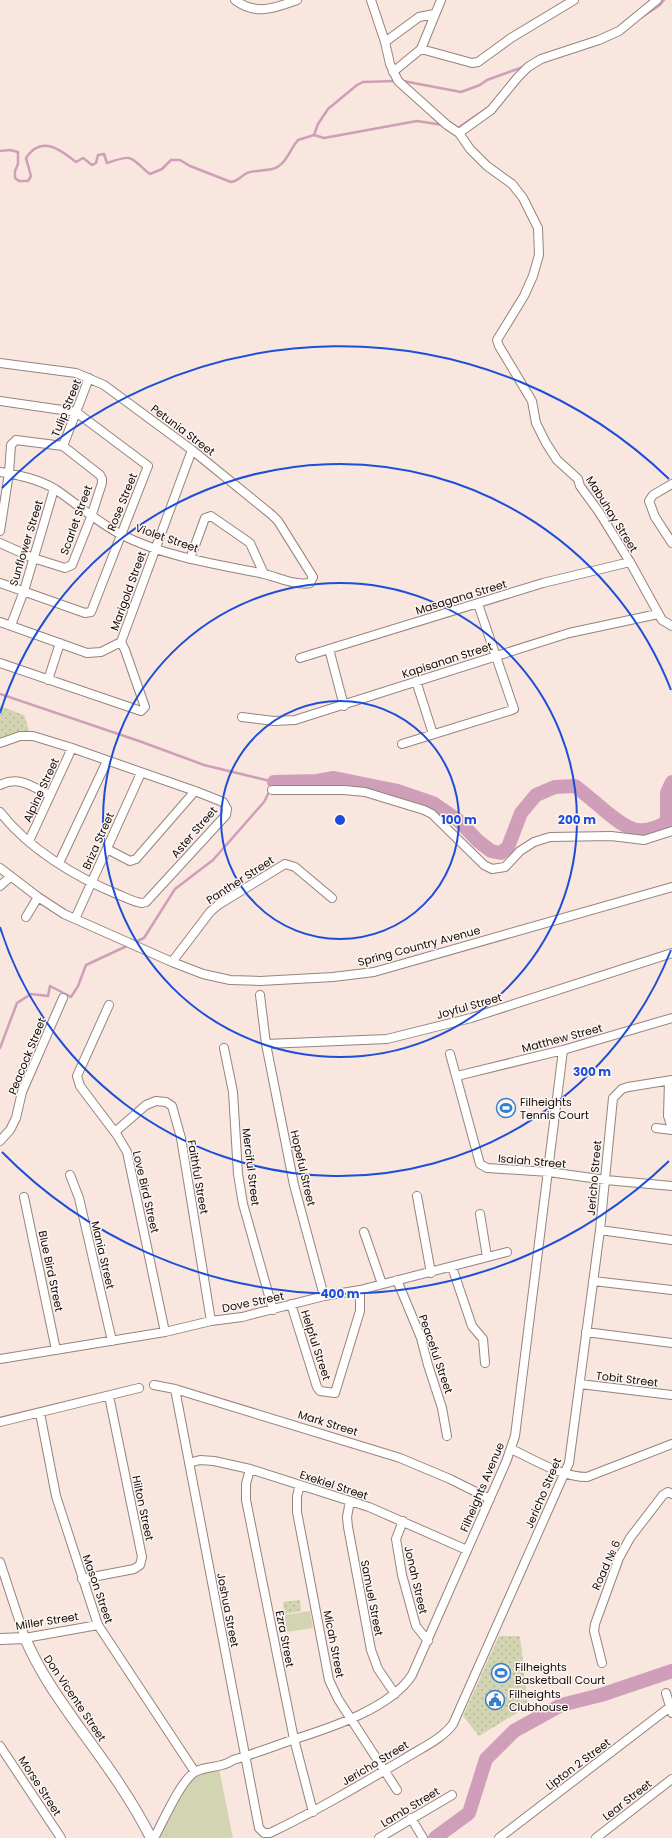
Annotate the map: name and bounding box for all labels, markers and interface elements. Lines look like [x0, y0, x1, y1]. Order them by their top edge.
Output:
street label: Tulip Street [47, 377, 85, 439]
street label: Petunia Street [148, 401, 218, 459]
street label: Rose Street [103, 471, 141, 533]
street label: Mabuhay Street [582, 473, 642, 555]
street label: Scarlet Street [56, 483, 96, 557]
street label: Sunflower Street [5, 498, 47, 588]
street label: Violet Street [133, 520, 201, 556]
street label: Marigold Street [106, 549, 150, 633]
street label: Masagana Street [413, 576, 509, 618]
street label: Kapisanan Street [400, 638, 494, 682]
street label: Alpine Street [19, 755, 63, 825]
street label: Aster Street [167, 803, 221, 861]
street label: Briza Street [78, 810, 118, 872]
text: 100 m [441, 811, 477, 828]
text: 200 m [558, 811, 596, 828]
centre of rings [333, 813, 347, 827]
street label: Panther Street [203, 852, 277, 908]
street label: Spring Country Avenue [356, 922, 482, 970]
street label: Joyful Street [434, 989, 504, 1023]
street label: Peacock Street [4, 1015, 50, 1097]
street label: Matthew Street [520, 1020, 604, 1056]
text: 300 m [573, 1063, 611, 1080]
place label: Filheights Tennis Court [520, 1094, 589, 1123]
sports icon: Filheights Tennis Court [495, 1097, 517, 1119]
street label: Merciful Street [238, 1127, 264, 1207]
street label: Hopeful Street [286, 1128, 320, 1208]
street label: Faithful Street [184, 1139, 212, 1215]
street label: Jericho Street [583, 1140, 605, 1216]
street label: Love Bird Street [129, 1149, 163, 1235]
street label: Isaiah Street [497, 1150, 567, 1172]
street label: Mania Street [87, 1219, 119, 1291]
street label: Blue Bird Street [35, 1229, 67, 1313]
text: 400 m [320, 1285, 360, 1302]
street label: Dove Street [221, 1288, 285, 1316]
street label: Helpful Street [297, 1308, 335, 1382]
street label: Peaceful Street [415, 1312, 457, 1396]
street label: Tobit Street [595, 1367, 659, 1391]
street label: Mark Street [296, 1406, 360, 1440]
street label: Filheights Avenue [456, 1440, 508, 1534]
street label: Jericho Street [521, 1455, 565, 1531]
street label: Exekiel Street [298, 1466, 370, 1504]
street label: Hilton Street [128, 1474, 158, 1542]
street label: Road № 6 [588, 1537, 624, 1593]
street label: Jonah Street [400, 1544, 432, 1616]
street label: Mason Street [79, 1552, 117, 1626]
street label: Samuel Street [357, 1559, 387, 1637]
street label: Joshua Street [213, 1572, 243, 1648]
street label: Miller Street [14, 1608, 80, 1634]
street label: Ezra Street [272, 1609, 298, 1669]
street label: Micah Street [320, 1609, 348, 1679]
street label: Don Vicente Street [40, 1651, 110, 1745]
place label: Filheights Basketball Court [515, 1659, 605, 1688]
sports icon: Filheights Basketball Court [490, 1662, 512, 1684]
place label: Filheights Clubhouse [509, 1686, 569, 1715]
public building icon: Filheights Clubhouse [484, 1689, 506, 1711]
street label: Lipton 2 Street [542, 1734, 614, 1794]
street label: Jericho Street [339, 1737, 411, 1789]
street label: Morse Street [15, 1753, 65, 1819]
street label: Lear Street [599, 1776, 655, 1824]
street label: Lamb Street [378, 1783, 442, 1831]

